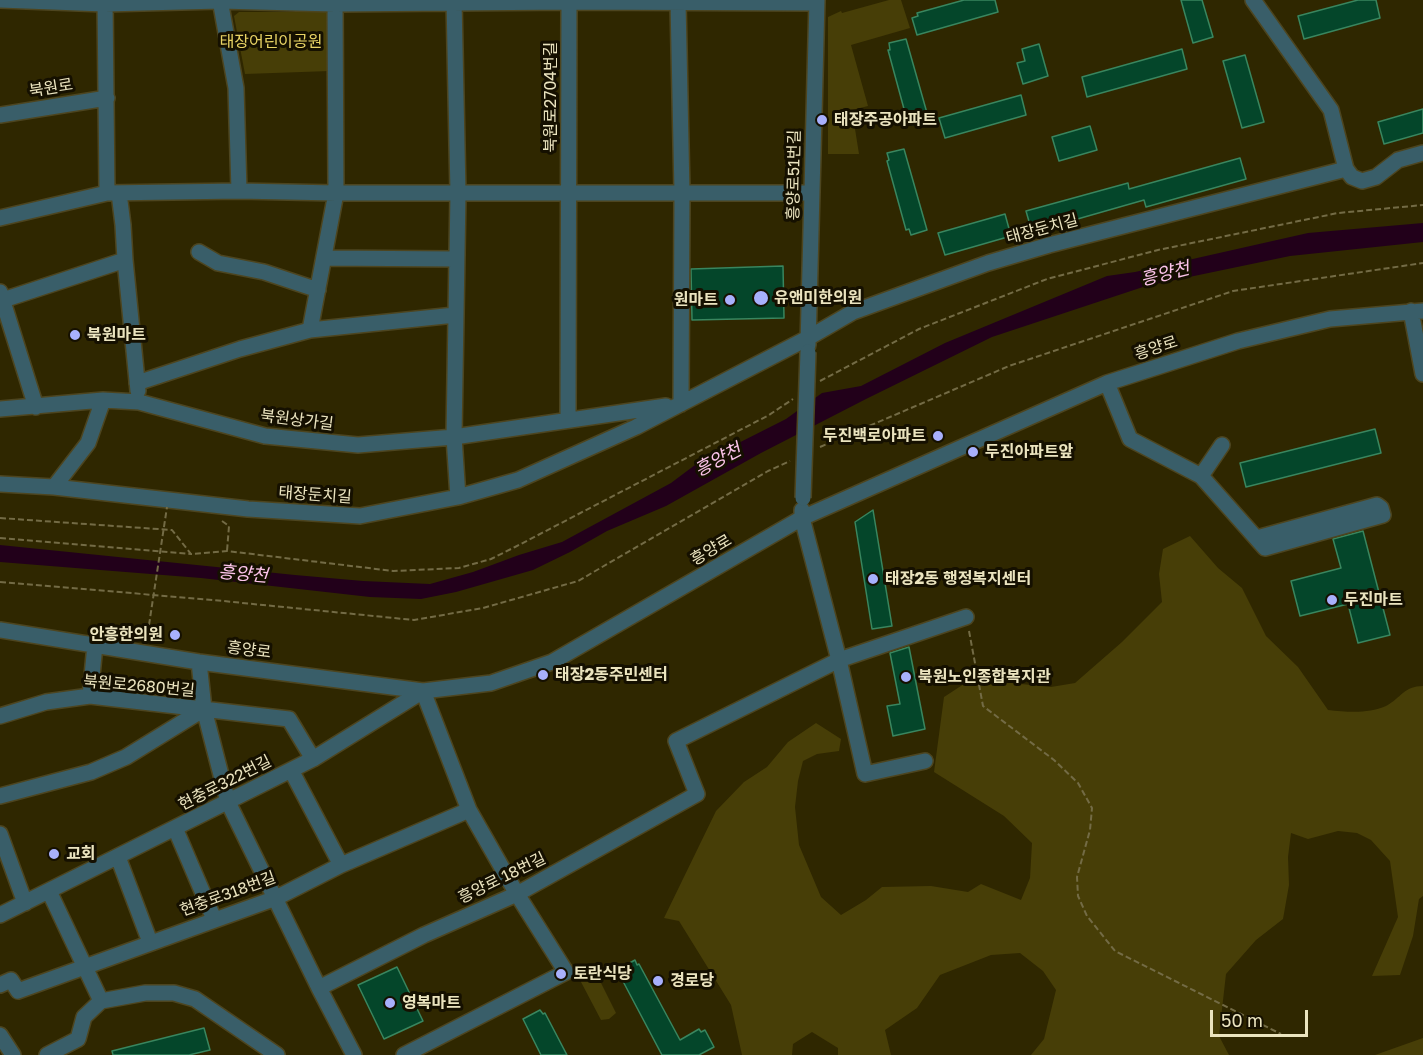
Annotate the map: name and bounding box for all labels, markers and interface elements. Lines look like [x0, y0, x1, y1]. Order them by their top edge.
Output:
park label: 태장어린이공원 [219, 32, 323, 52]
street label: 북원로2704번길 [541, 41, 561, 153]
street label: 북원로 [28, 75, 74, 101]
place label: 태장주공아파트 [834, 110, 937, 130]
marker: 태장주공아파트 [815, 113, 829, 127]
street label: 흥양로51번길 [784, 130, 804, 220]
street label: 태장둔치길 [1004, 210, 1080, 248]
water label: 흥양천 [1138, 258, 1192, 290]
place label: 유앤미한의원 [774, 288, 862, 308]
marker: 유앤미한의원 [752, 289, 770, 307]
place label: 원마트 [674, 290, 718, 310]
marker: 원마트 [723, 293, 737, 307]
place label: 북원마트 [87, 325, 146, 345]
marker: 북원마트 [68, 328, 82, 342]
street label: 흥양로 [1132, 332, 1180, 364]
street label: 북원상가길 [259, 406, 335, 434]
place label: 두진백로아파트 [823, 426, 926, 446]
marker: 두진백로아파트 [931, 429, 945, 443]
water label: 흥양천 [691, 439, 745, 481]
place label: 두진아파트앞 [985, 442, 1073, 462]
marker: 두진아파트앞 [966, 445, 980, 459]
street label: 태장둔치길 [278, 483, 352, 507]
street label: 흥양로 [687, 531, 735, 569]
water label: 흥양천 [217, 561, 269, 587]
place label: 태장2동 행정복지센터 [885, 569, 1031, 589]
marker: 태장2동 행정복지센터 [866, 572, 880, 586]
place label: 두진마트 [1344, 590, 1403, 610]
marker: 두진마트 [1325, 593, 1339, 607]
place label: 안흥한의원 [89, 625, 163, 645]
marker: 안흥한의원 [168, 628, 182, 642]
street label: 흥양로 [226, 638, 272, 662]
place label: 태장2동주민센터 [555, 665, 668, 685]
place label: 북원노인종합복지관 [918, 667, 1050, 687]
marker: 태장2동주민센터 [536, 668, 550, 682]
marker: 북원노인종합복지관 [899, 670, 913, 684]
street label: 북원로2680번길 [82, 672, 196, 700]
street label: 현충로322번길 [175, 751, 275, 815]
place label: 교회 [66, 844, 95, 864]
marker: 교회 [47, 847, 61, 861]
street label: 흥양로 18번길 [455, 849, 549, 907]
street label: 현충로318번길 [178, 868, 278, 920]
place label: 토란식당 [573, 964, 632, 984]
marker: 토란식당 [554, 967, 568, 981]
place label: 경로당 [670, 971, 714, 991]
marker: 경로당 [651, 974, 665, 988]
place label: 영복마트 [402, 993, 461, 1013]
marker: 영복마트 [383, 996, 397, 1010]
scale bar [1213, 998, 1310, 1036]
text: 50 m [1221, 1009, 1263, 1031]

